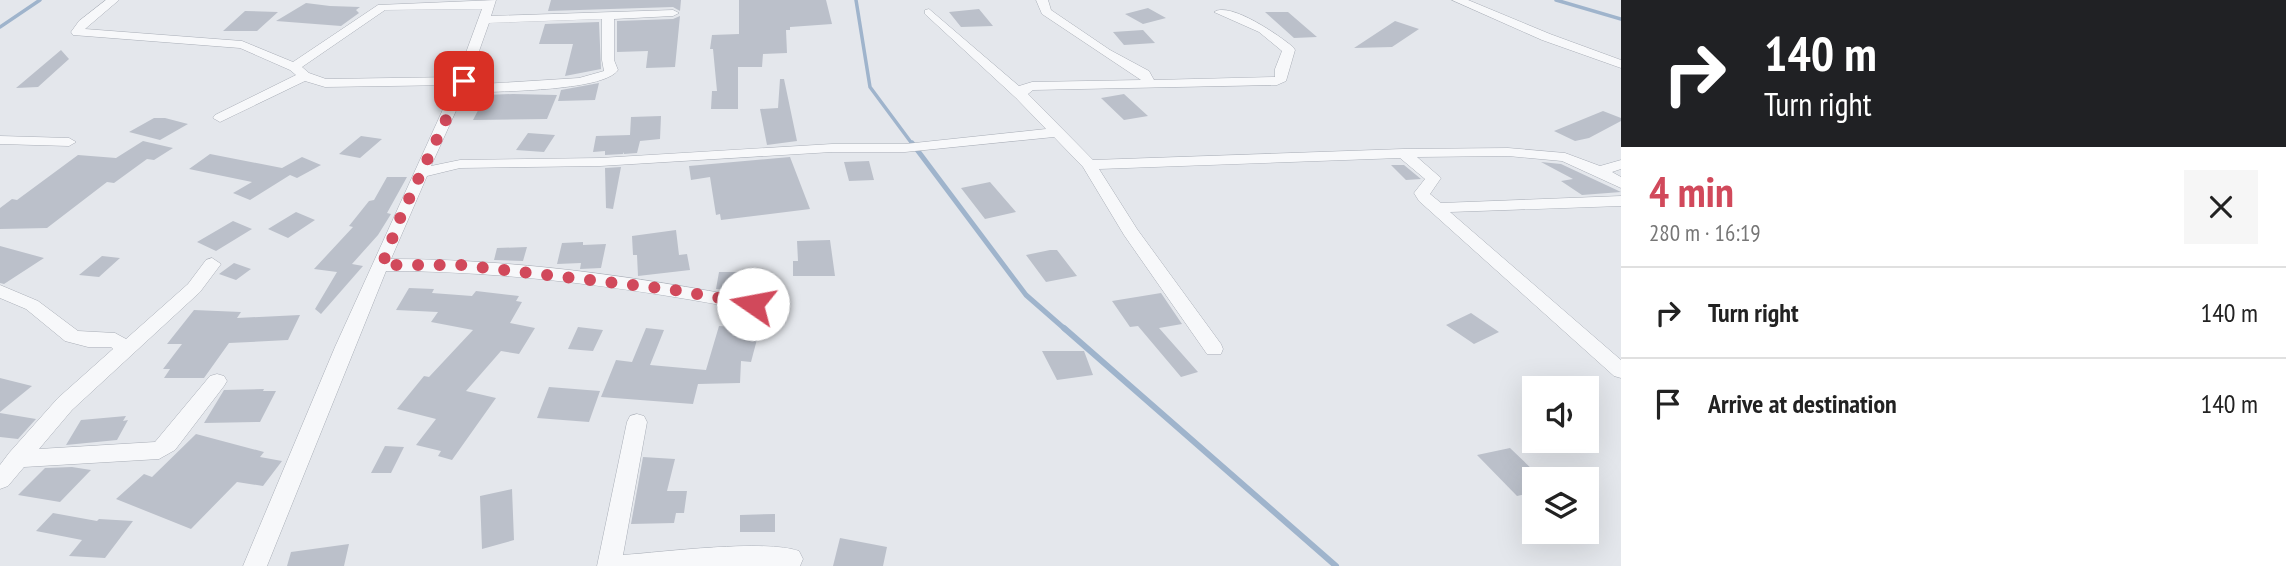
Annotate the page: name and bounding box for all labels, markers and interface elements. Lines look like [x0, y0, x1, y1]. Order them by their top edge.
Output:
text: 140 m [1764, 21, 1877, 85]
icon: right [1649, 28, 1740, 119]
pin [434, 51, 494, 111]
icon: arrive [445, 62, 483, 100]
text: Turn right [1764, 83, 1872, 125]
text: 4 min [1649, 164, 1734, 219]
button: close [2184, 170, 2258, 244]
text: 280 m · 16:19 [1649, 218, 1761, 247]
position arrow [716, 267, 790, 341]
icon: right [1649, 294, 1687, 332]
text: Turn right [1708, 296, 1799, 329]
text: 140 m [2200, 296, 2258, 329]
map controls [1522, 376, 1599, 544]
button: sound [1522, 376, 1599, 453]
icon: arrive [1649, 385, 1687, 423]
text: Arrive at destination [1708, 387, 1897, 420]
text: 140 m [2200, 387, 2258, 420]
button: layers [1522, 467, 1599, 544]

